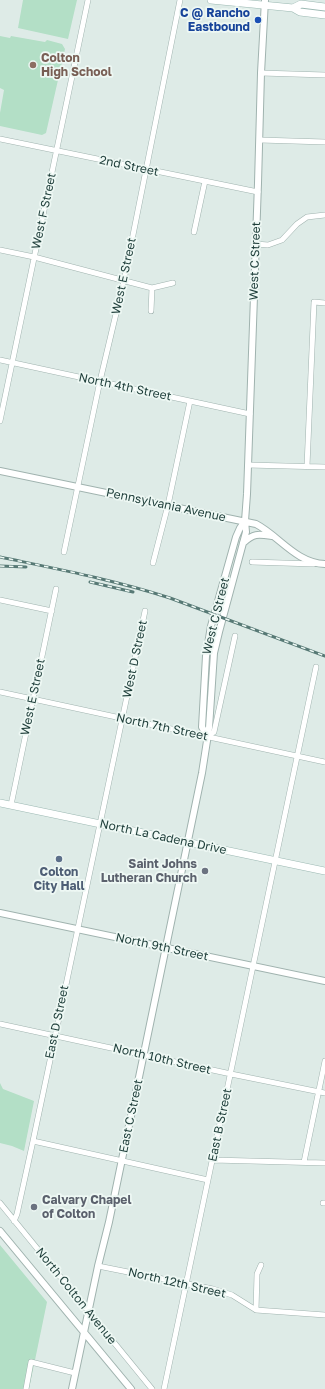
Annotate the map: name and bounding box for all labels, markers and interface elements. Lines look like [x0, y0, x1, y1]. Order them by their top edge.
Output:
place label: C @ Rancho Eastbound [180, 6, 250, 34]
marker: C @ Rancho Eastbound [253, 15, 263, 25]
place label: Colton High School [41, 51, 112, 79]
marker: Colton High School [28, 60, 38, 70]
street label: 2nd Street [98, 153, 160, 179]
street label: West F Street [29, 171, 59, 251]
street label: West C Street [246, 221, 264, 301]
street label: West E Street [109, 236, 139, 316]
street label: North 4th Street [77, 370, 173, 404]
street label: Pennsylvania Avenue [105, 485, 227, 525]
street label: West C Street [199, 576, 233, 656]
street label: West D Street [120, 619, 150, 699]
street label: West E Street [18, 657, 48, 737]
street label: North 7th Street [115, 710, 209, 744]
street label: North La Cadena Drive [98, 817, 228, 857]
marker: Colton City Hall [54, 854, 64, 864]
place label: Saint Johns Lutheran Church [101, 857, 197, 885]
place label: Colton City Hall [33, 865, 85, 893]
marker: Saint Johns Lutheran Church [200, 866, 210, 876]
street label: North 9th Street [114, 930, 210, 964]
street label: East D Street [42, 984, 72, 1060]
street label: North 10th Street [111, 1041, 213, 1077]
street label: East C Street [116, 1078, 146, 1154]
street label: East B Street [205, 1087, 235, 1163]
place label: Calvary Chapel of Colton [42, 1193, 131, 1221]
marker: Calvary Chapel of Colton [29, 1202, 39, 1212]
street label: North Colton Avenue [33, 1245, 119, 1347]
street label: North 12th Street [127, 1265, 227, 1301]

